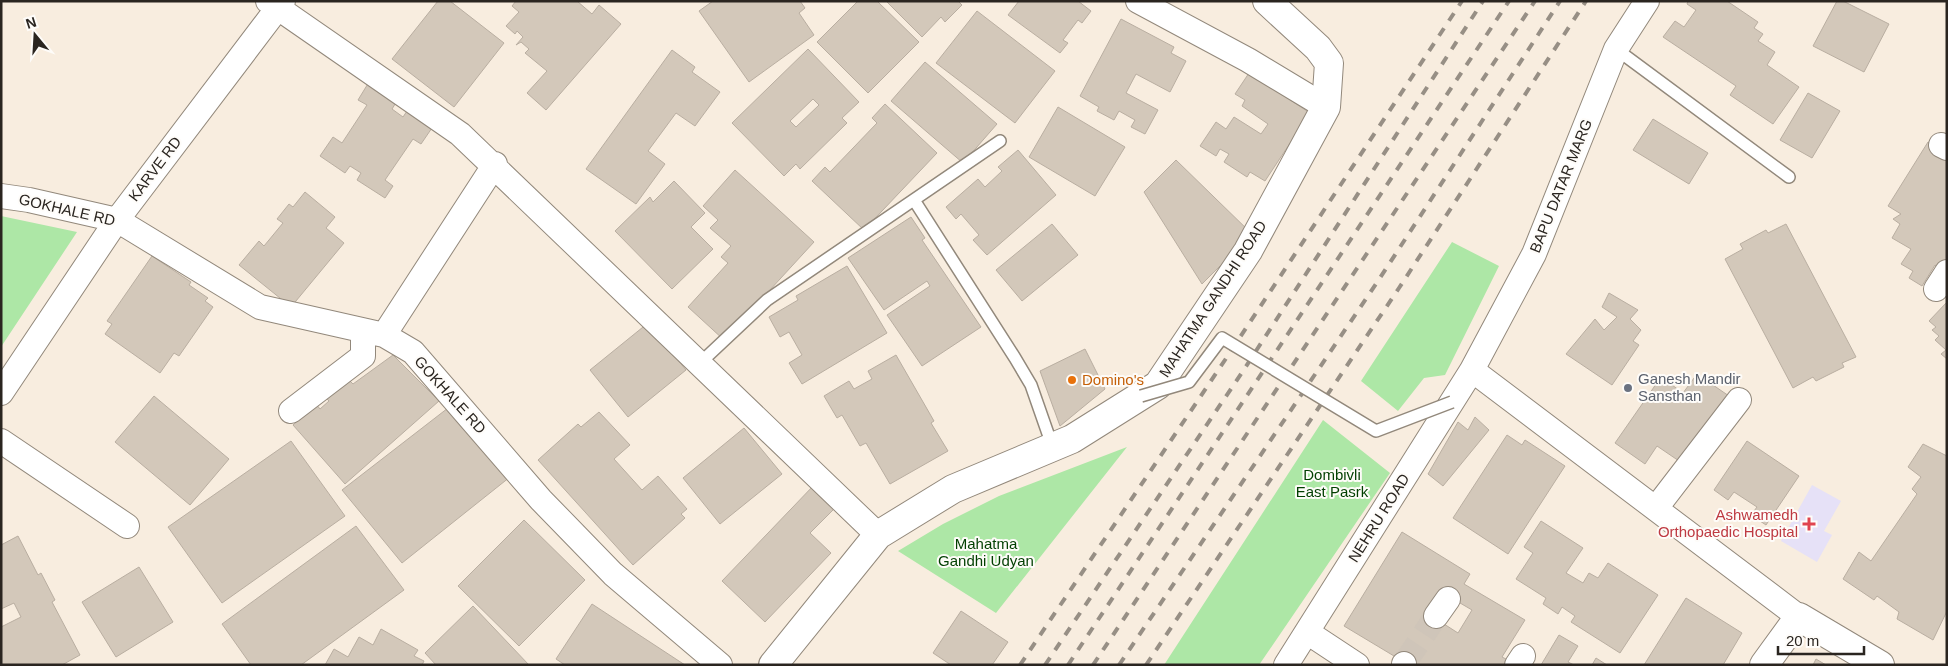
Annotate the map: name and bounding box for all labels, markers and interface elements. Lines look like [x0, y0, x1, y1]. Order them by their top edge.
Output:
north arrow [10, 10, 60, 60]
text: N [24, 13, 38, 32]
street label: BAPU DATAR MARG [1526, 116, 1595, 255]
street label: KARVE RD [125, 133, 184, 204]
street label: GOKHALE RD [17, 190, 117, 229]
street label: MAHATMA GANDHI ROAD [1156, 217, 1270, 380]
street label: GOKHALE RD [411, 352, 490, 437]
place label: Ganesh Mandir Sansthan [1638, 370, 1741, 404]
place label: Domino's [1082, 371, 1144, 388]
marker: Domino's [1066, 374, 1078, 386]
marker: Ganesh Mandir Sansthan [1622, 382, 1634, 394]
park label: Dombivli East Pasrk [1296, 466, 1369, 500]
street label: NEHRU ROAD [1345, 470, 1413, 565]
place label: Ashwamedh Orthopaedic Hospital [1658, 506, 1798, 540]
marker: Ashwamedh Orthopaedic Hospital [1802, 517, 1816, 531]
park label: Mahatma Gandhi Udyan [938, 535, 1034, 569]
scale bar [1778, 624, 1864, 656]
text: 20 m [1786, 632, 1819, 649]

